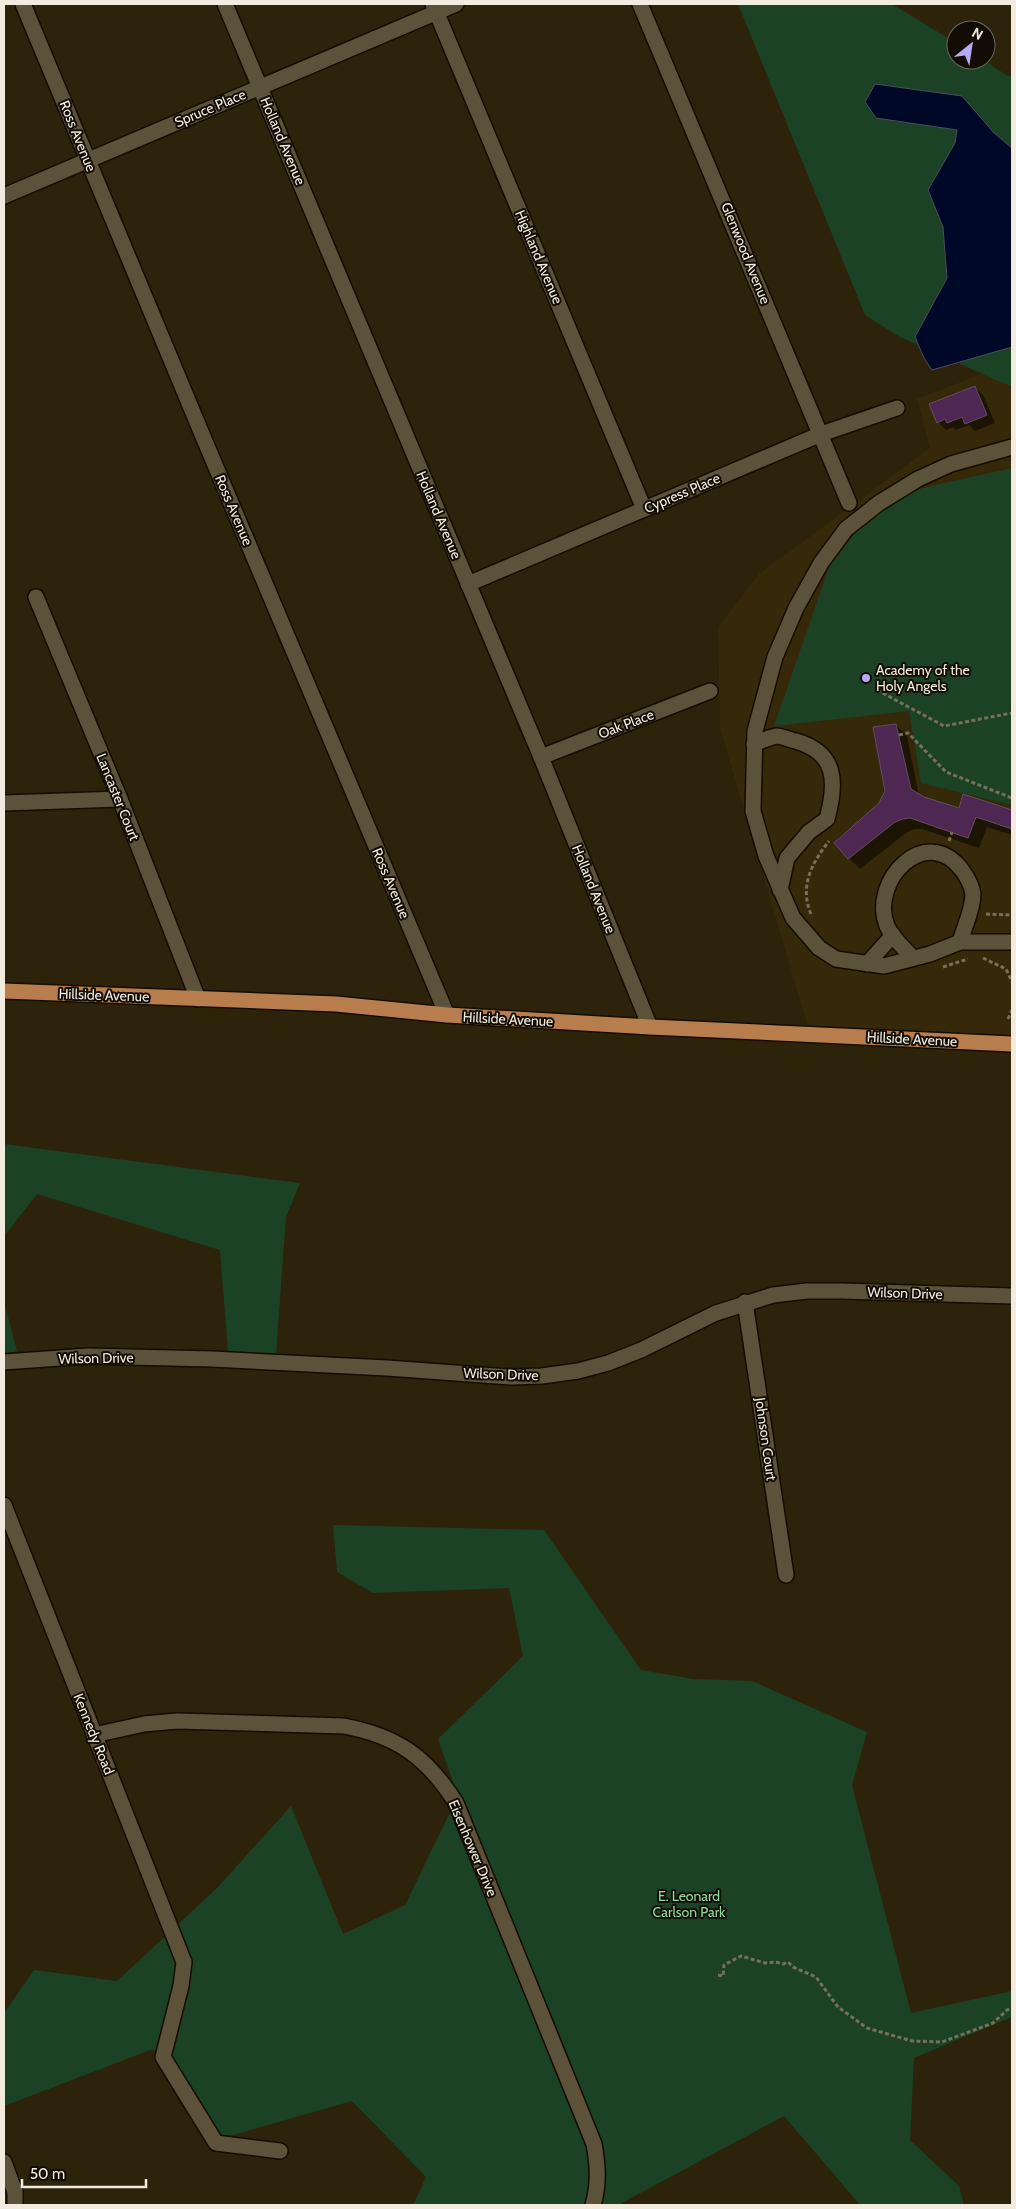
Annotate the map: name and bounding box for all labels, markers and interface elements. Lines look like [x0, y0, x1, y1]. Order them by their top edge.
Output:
north arrow [946, 20, 996, 70]
text: N [969, 23, 986, 44]
street label: Spruce Place [172, 85, 248, 131]
street label: Holland Avenue [256, 94, 310, 188]
street label: Ross Avenue [56, 98, 100, 174]
street label: Glenwood Avenue [717, 199, 775, 307]
street label: Highland Avenue [511, 207, 567, 307]
street label: Holland Avenue [412, 468, 466, 562]
street label: Cypress Place [641, 469, 723, 517]
street label: Ross Avenue [211, 472, 257, 548]
place label: Academy of the Holy Angels [876, 661, 970, 695]
marker: Academy of the Holy Angels [860, 672, 872, 684]
street label: Oak Place [596, 705, 656, 743]
street label: Lancaster Court [92, 751, 144, 843]
street label: Holland Avenue [568, 842, 620, 936]
street label: Ross Avenue [368, 845, 414, 921]
street label: Hillside Avenue [58, 984, 150, 1006]
street label: Hillside Avenue [462, 1008, 554, 1030]
street label: Hillside Avenue [866, 1028, 958, 1050]
street label: Wilson Drive [867, 1283, 943, 1303]
street label: Wilson Drive [58, 1348, 134, 1368]
street label: Wilson Drive [463, 1364, 539, 1384]
street label: Johnson Court [751, 1395, 781, 1482]
street label: Kennedy Road [70, 1691, 118, 1777]
street label: Eisenhower Drive [445, 1797, 501, 1899]
park label: E. Leonard Carlson Park [653, 1887, 726, 1921]
scale bar [22, 2156, 146, 2188]
text: 50 m [30, 2165, 65, 2183]

